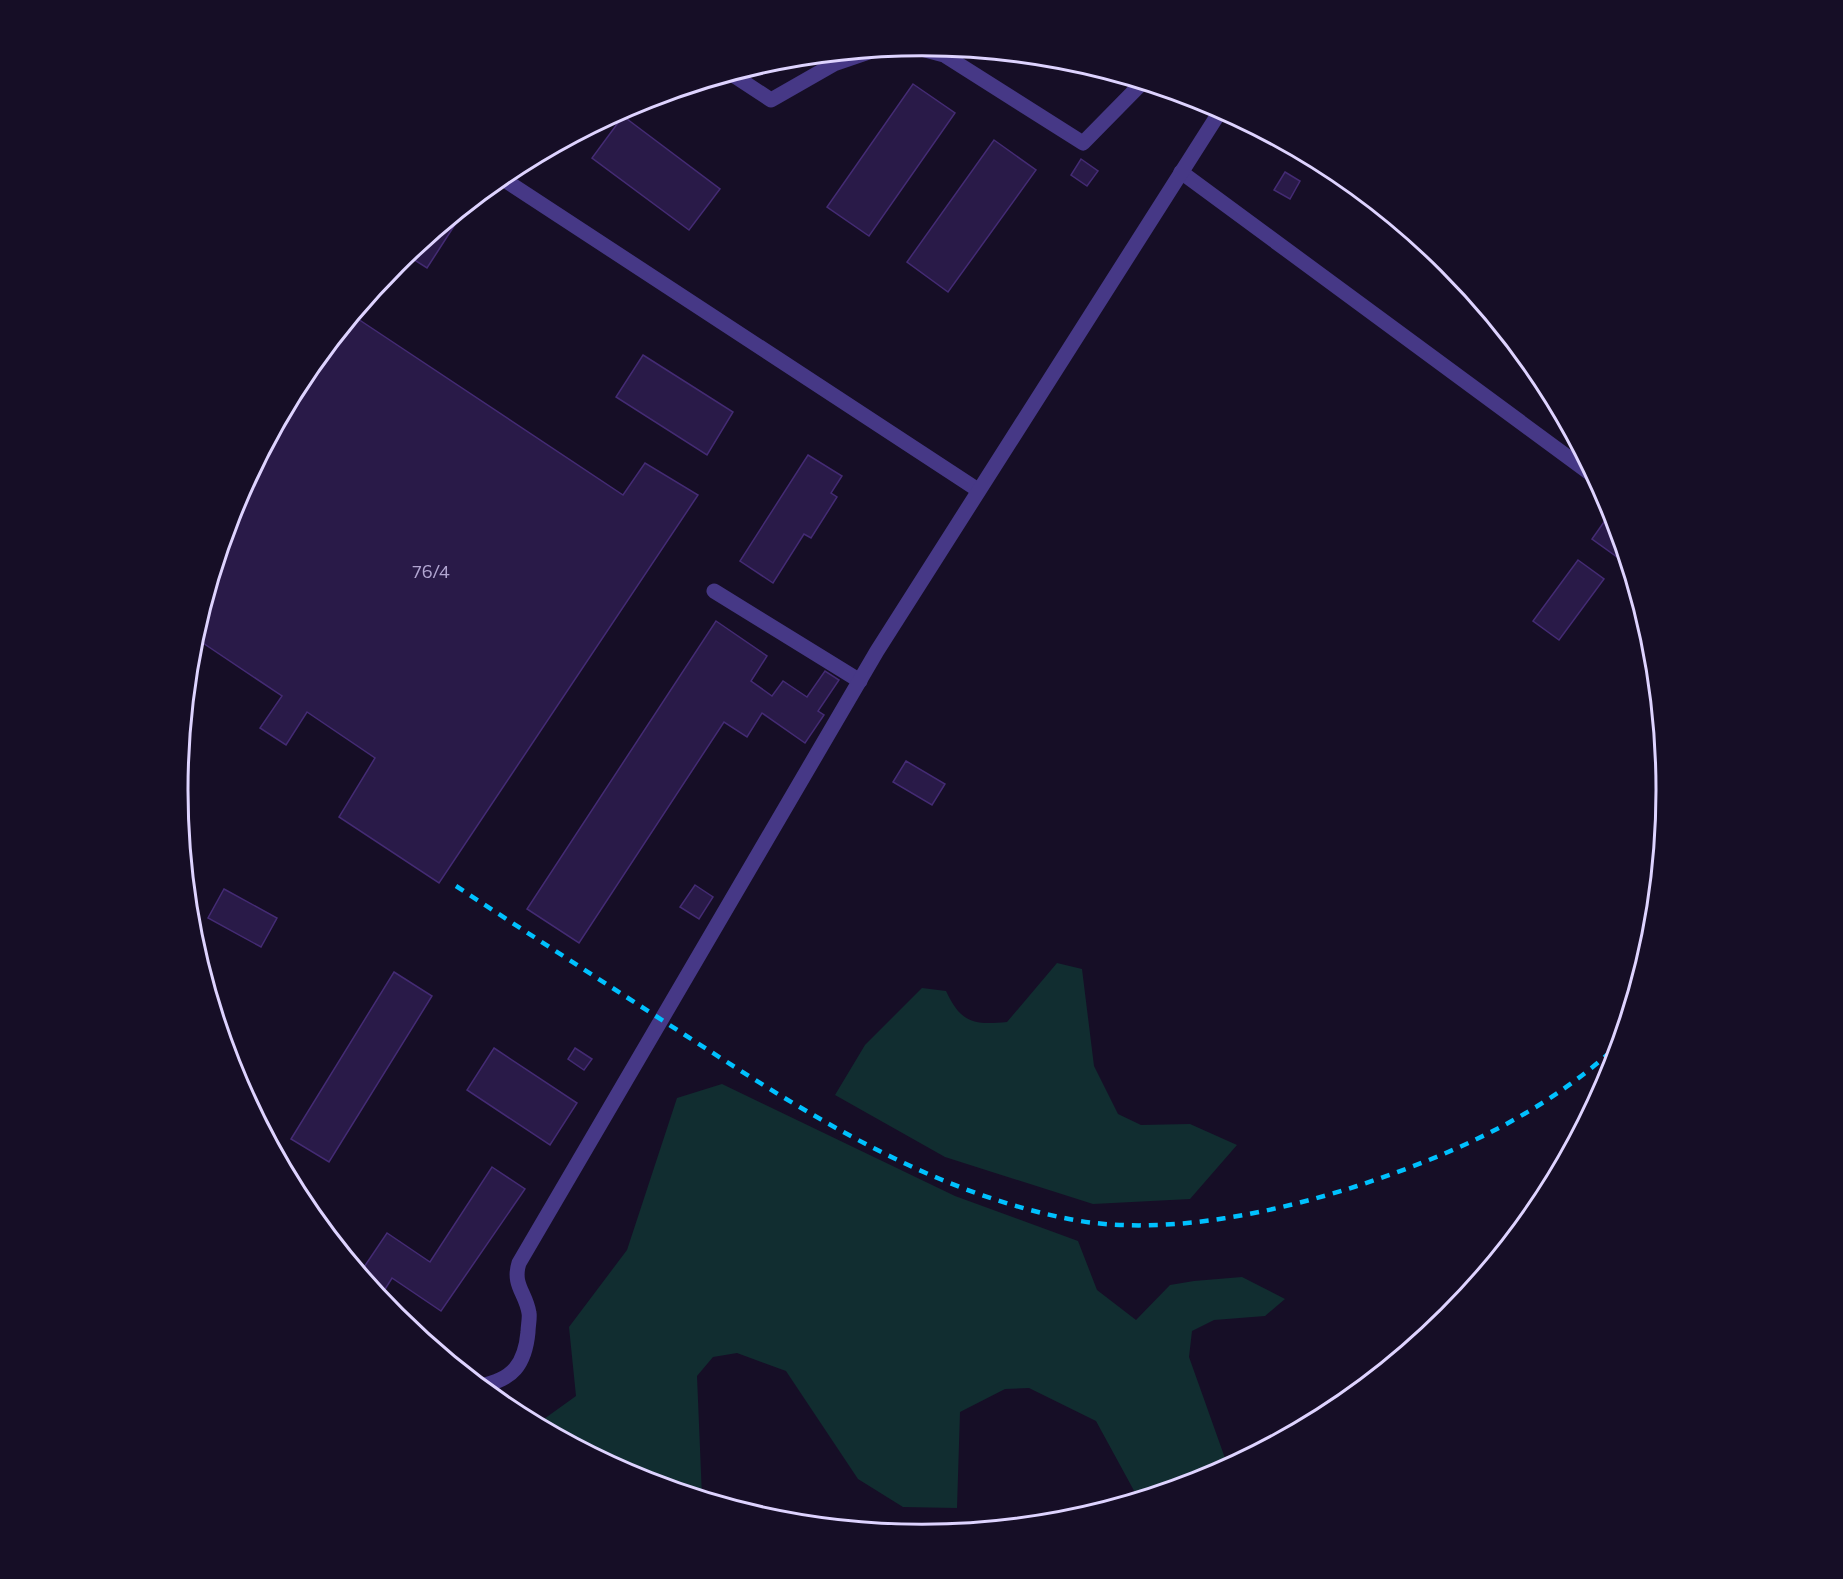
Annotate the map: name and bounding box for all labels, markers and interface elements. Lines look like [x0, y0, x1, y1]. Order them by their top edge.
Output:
house number: 76/4 [412, 560, 450, 582]

